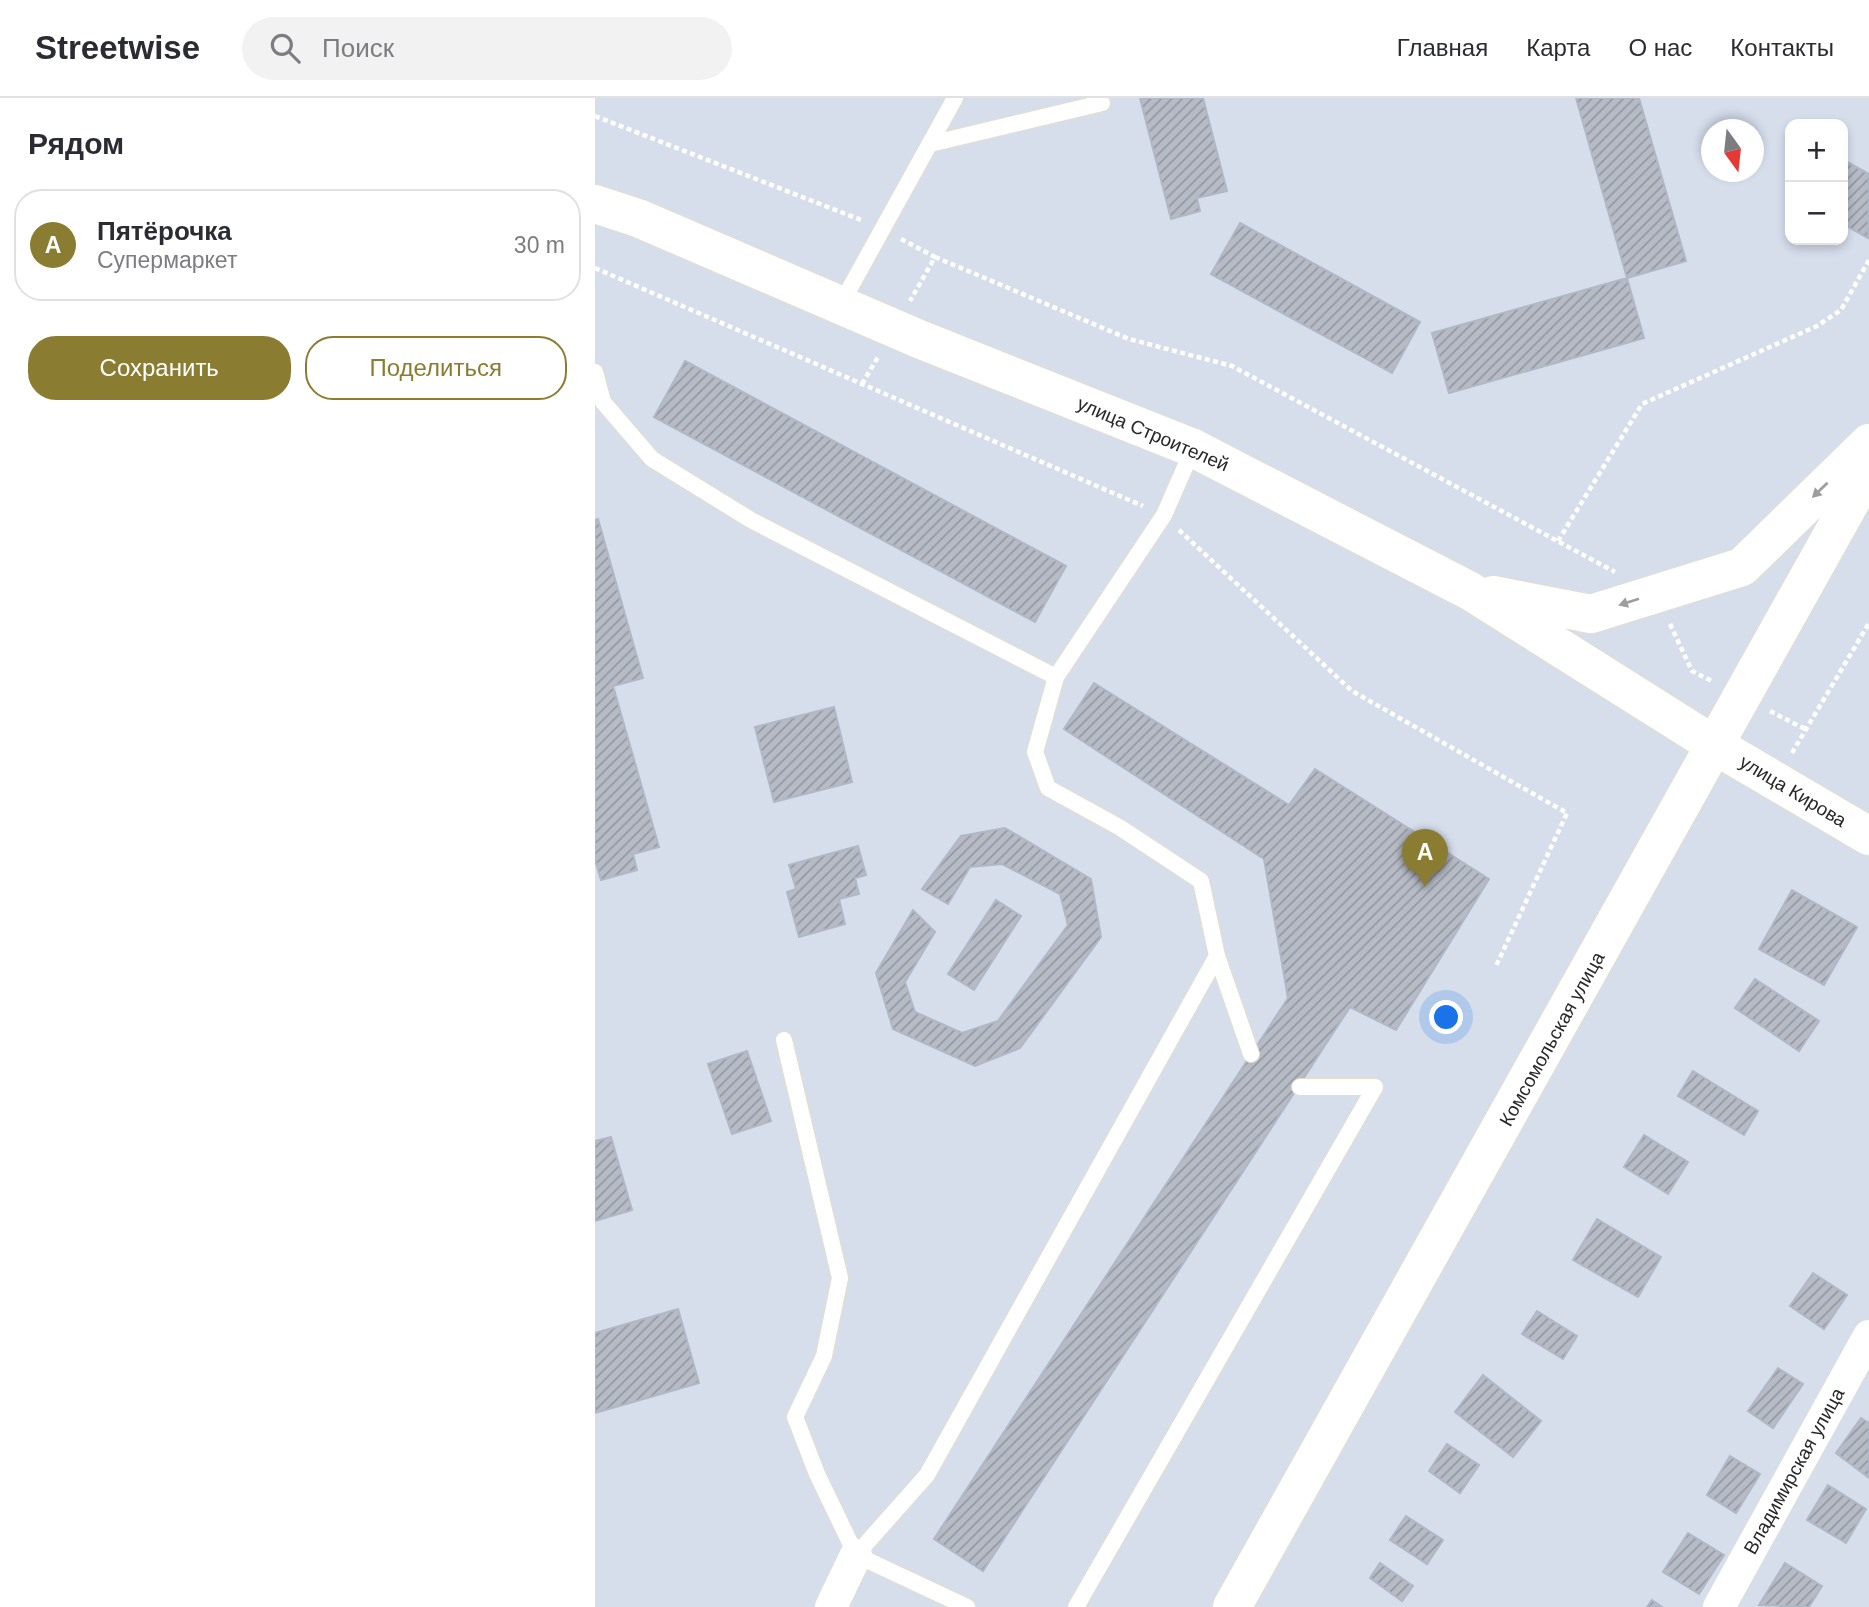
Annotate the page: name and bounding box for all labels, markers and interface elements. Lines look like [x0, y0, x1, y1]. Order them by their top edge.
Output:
search box [242, 17, 732, 80]
text: Streetwise [35, 29, 200, 66]
icon: search [266, 29, 304, 67]
text: Поиск [322, 33, 394, 63]
text: Главная [1397, 34, 1488, 61]
text: Карта [1526, 34, 1590, 61]
text: О нас [1628, 34, 1692, 61]
text: Контакты [1730, 34, 1834, 61]
north arrow [1701, 119, 1764, 182]
map controls [1785, 119, 1848, 245]
button: + [1785, 119, 1848, 182]
text: Рядом [28, 127, 124, 160]
button: − [1785, 182, 1848, 245]
text: Пятёрочка [97, 216, 232, 246]
text: A [45, 232, 61, 258]
text: 30 m [514, 232, 565, 258]
text: Супермаркет [97, 247, 237, 273]
button: Сохранить [28, 336, 291, 400]
button: Поделиться [305, 336, 567, 400]
street label: улица Строителей [1074, 393, 1232, 475]
one-way arrow [1812, 482, 1829, 498]
one-way arrow [1618, 597, 1639, 608]
street label: улица Кирова [1736, 751, 1851, 831]
pin: A [1402, 829, 1448, 887]
street label: Комсомольская улица [1495, 948, 1609, 1130]
your location [1429, 1000, 1463, 1034]
street label: Владимирская улица [1740, 1384, 1849, 1558]

